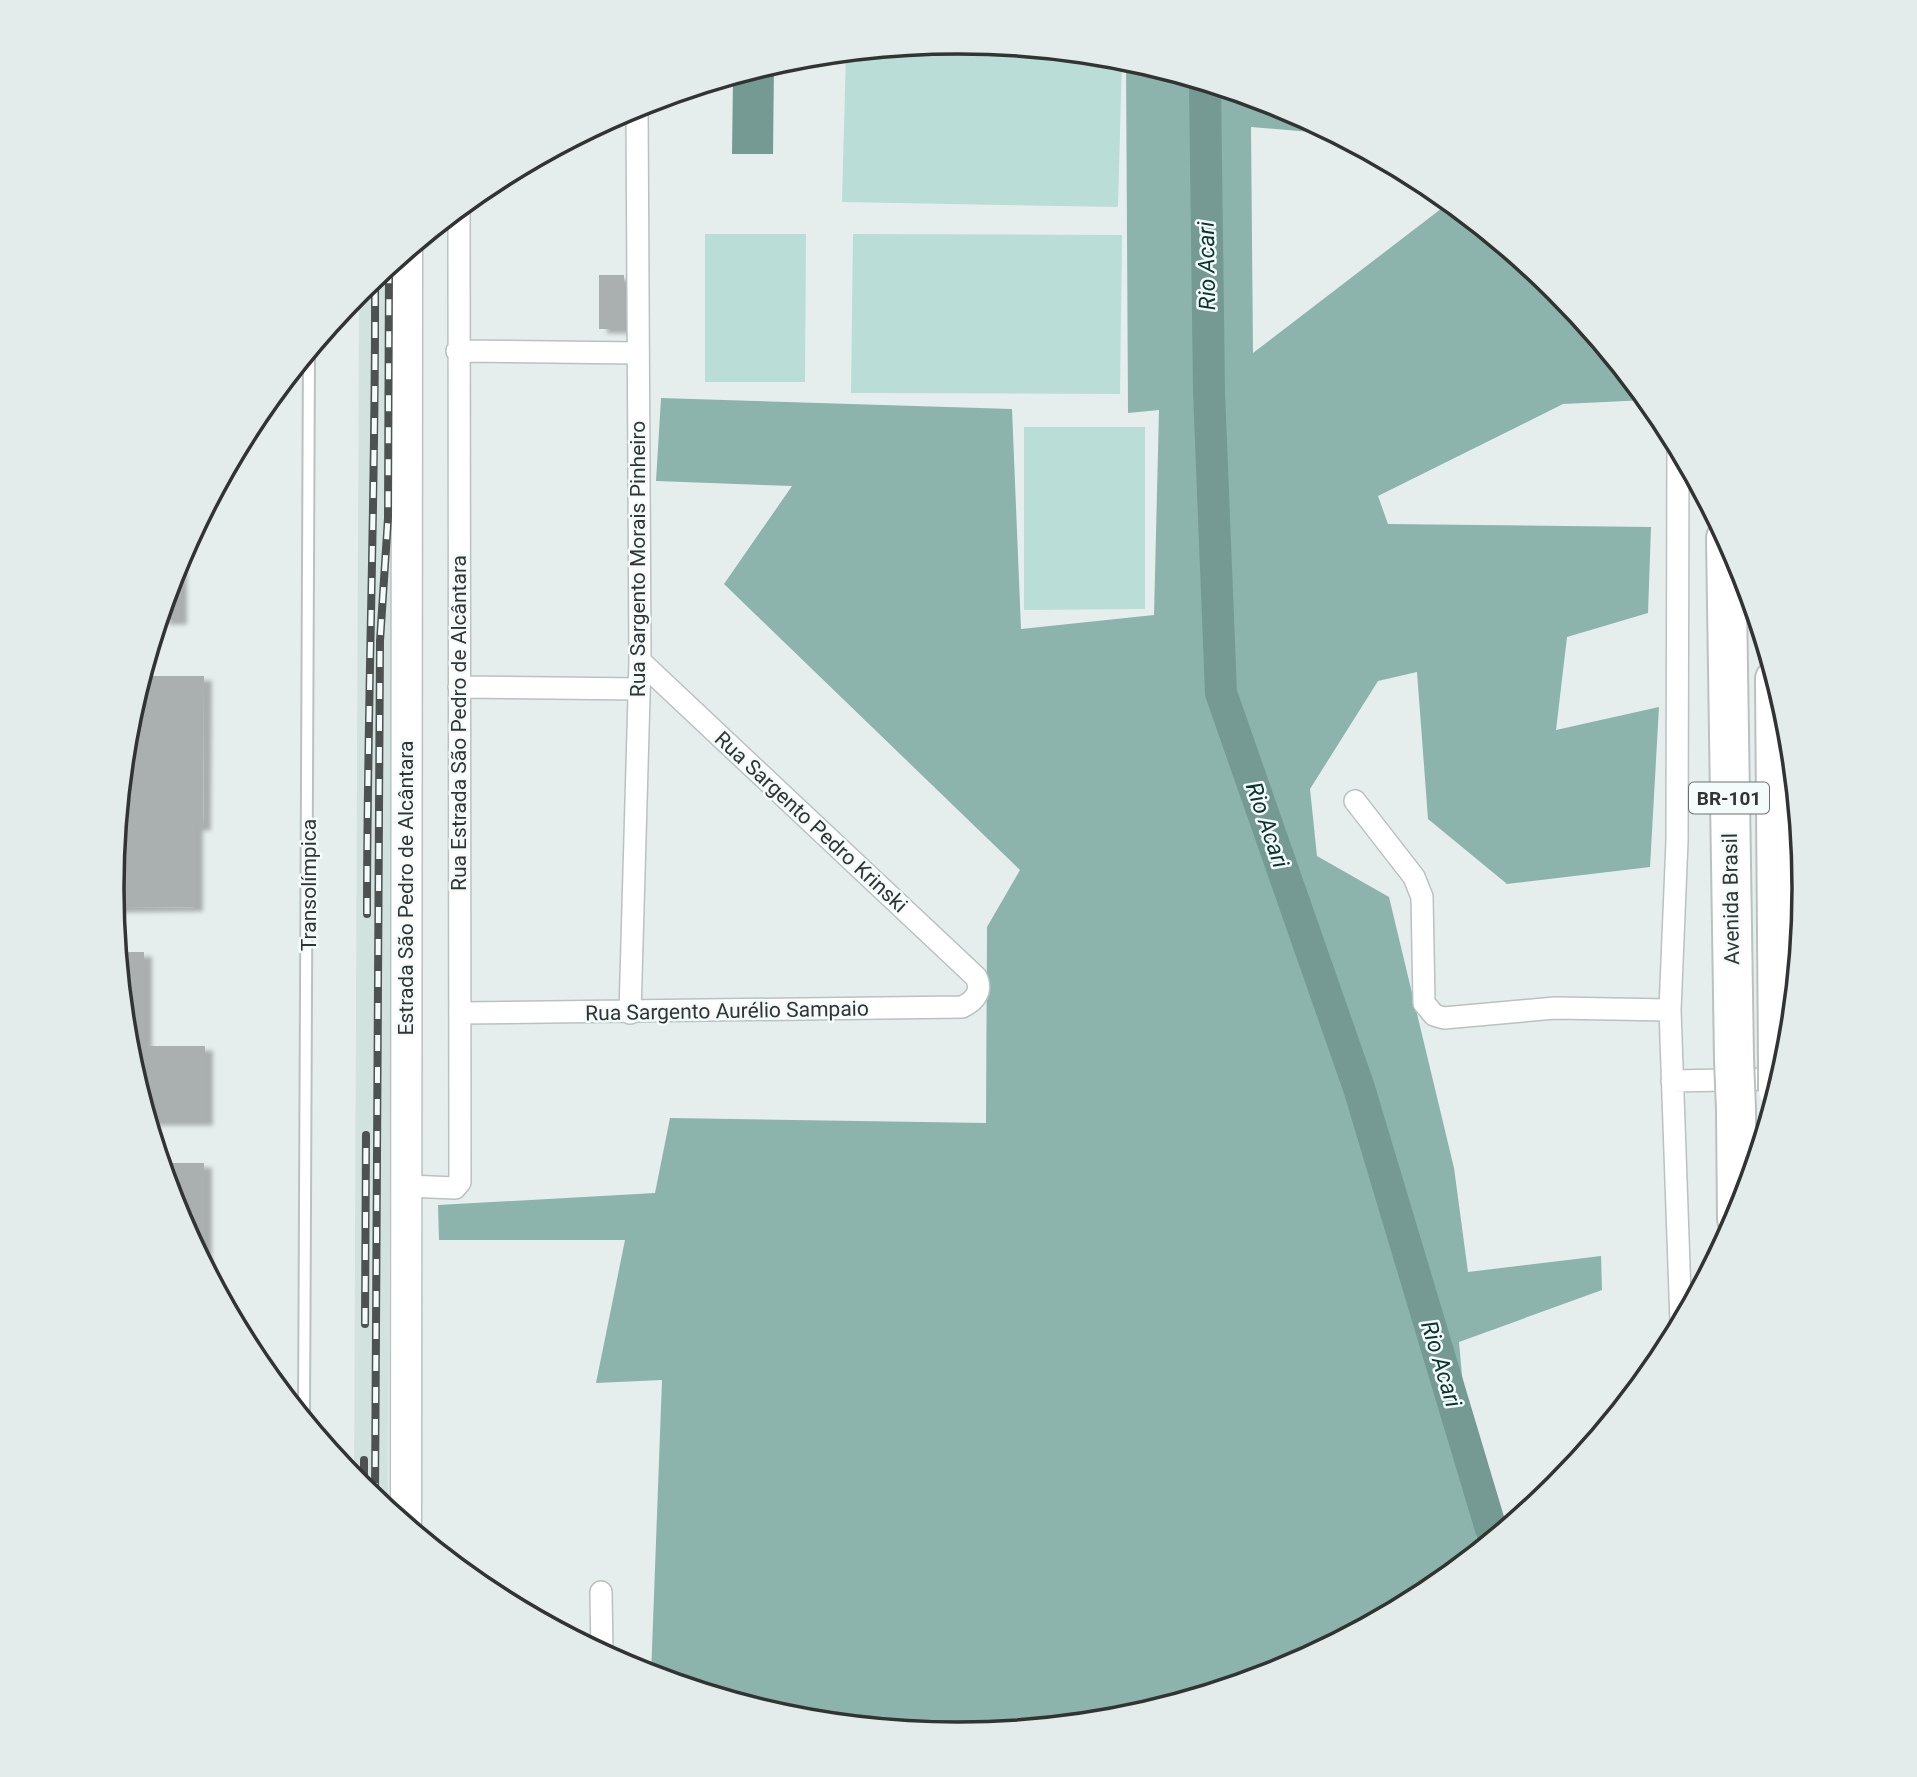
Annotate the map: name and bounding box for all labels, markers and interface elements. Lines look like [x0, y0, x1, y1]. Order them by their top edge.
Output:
water label: Rio Acari [1193, 221, 1221, 311]
street label: Rua Sargento Morais Pinheiro [626, 421, 650, 697]
street label: Rua Estrada São Pedro de Alcântara [447, 555, 471, 891]
street label: Rua Sargento Pedro Krinski [710, 727, 912, 917]
street label: Estrada São Pedro de Alcântara [394, 741, 418, 1035]
water label: Rio Acari [1240, 779, 1294, 872]
road number: BR-101 [1689, 782, 1769, 814]
street label: Transolímpica [297, 819, 321, 951]
street label: Avenida Brasil [1718, 833, 1744, 965]
street label: Rua Sargento Aurélio Sampaio [585, 997, 869, 1025]
water label: Rio Acari [1415, 1318, 1467, 1411]

